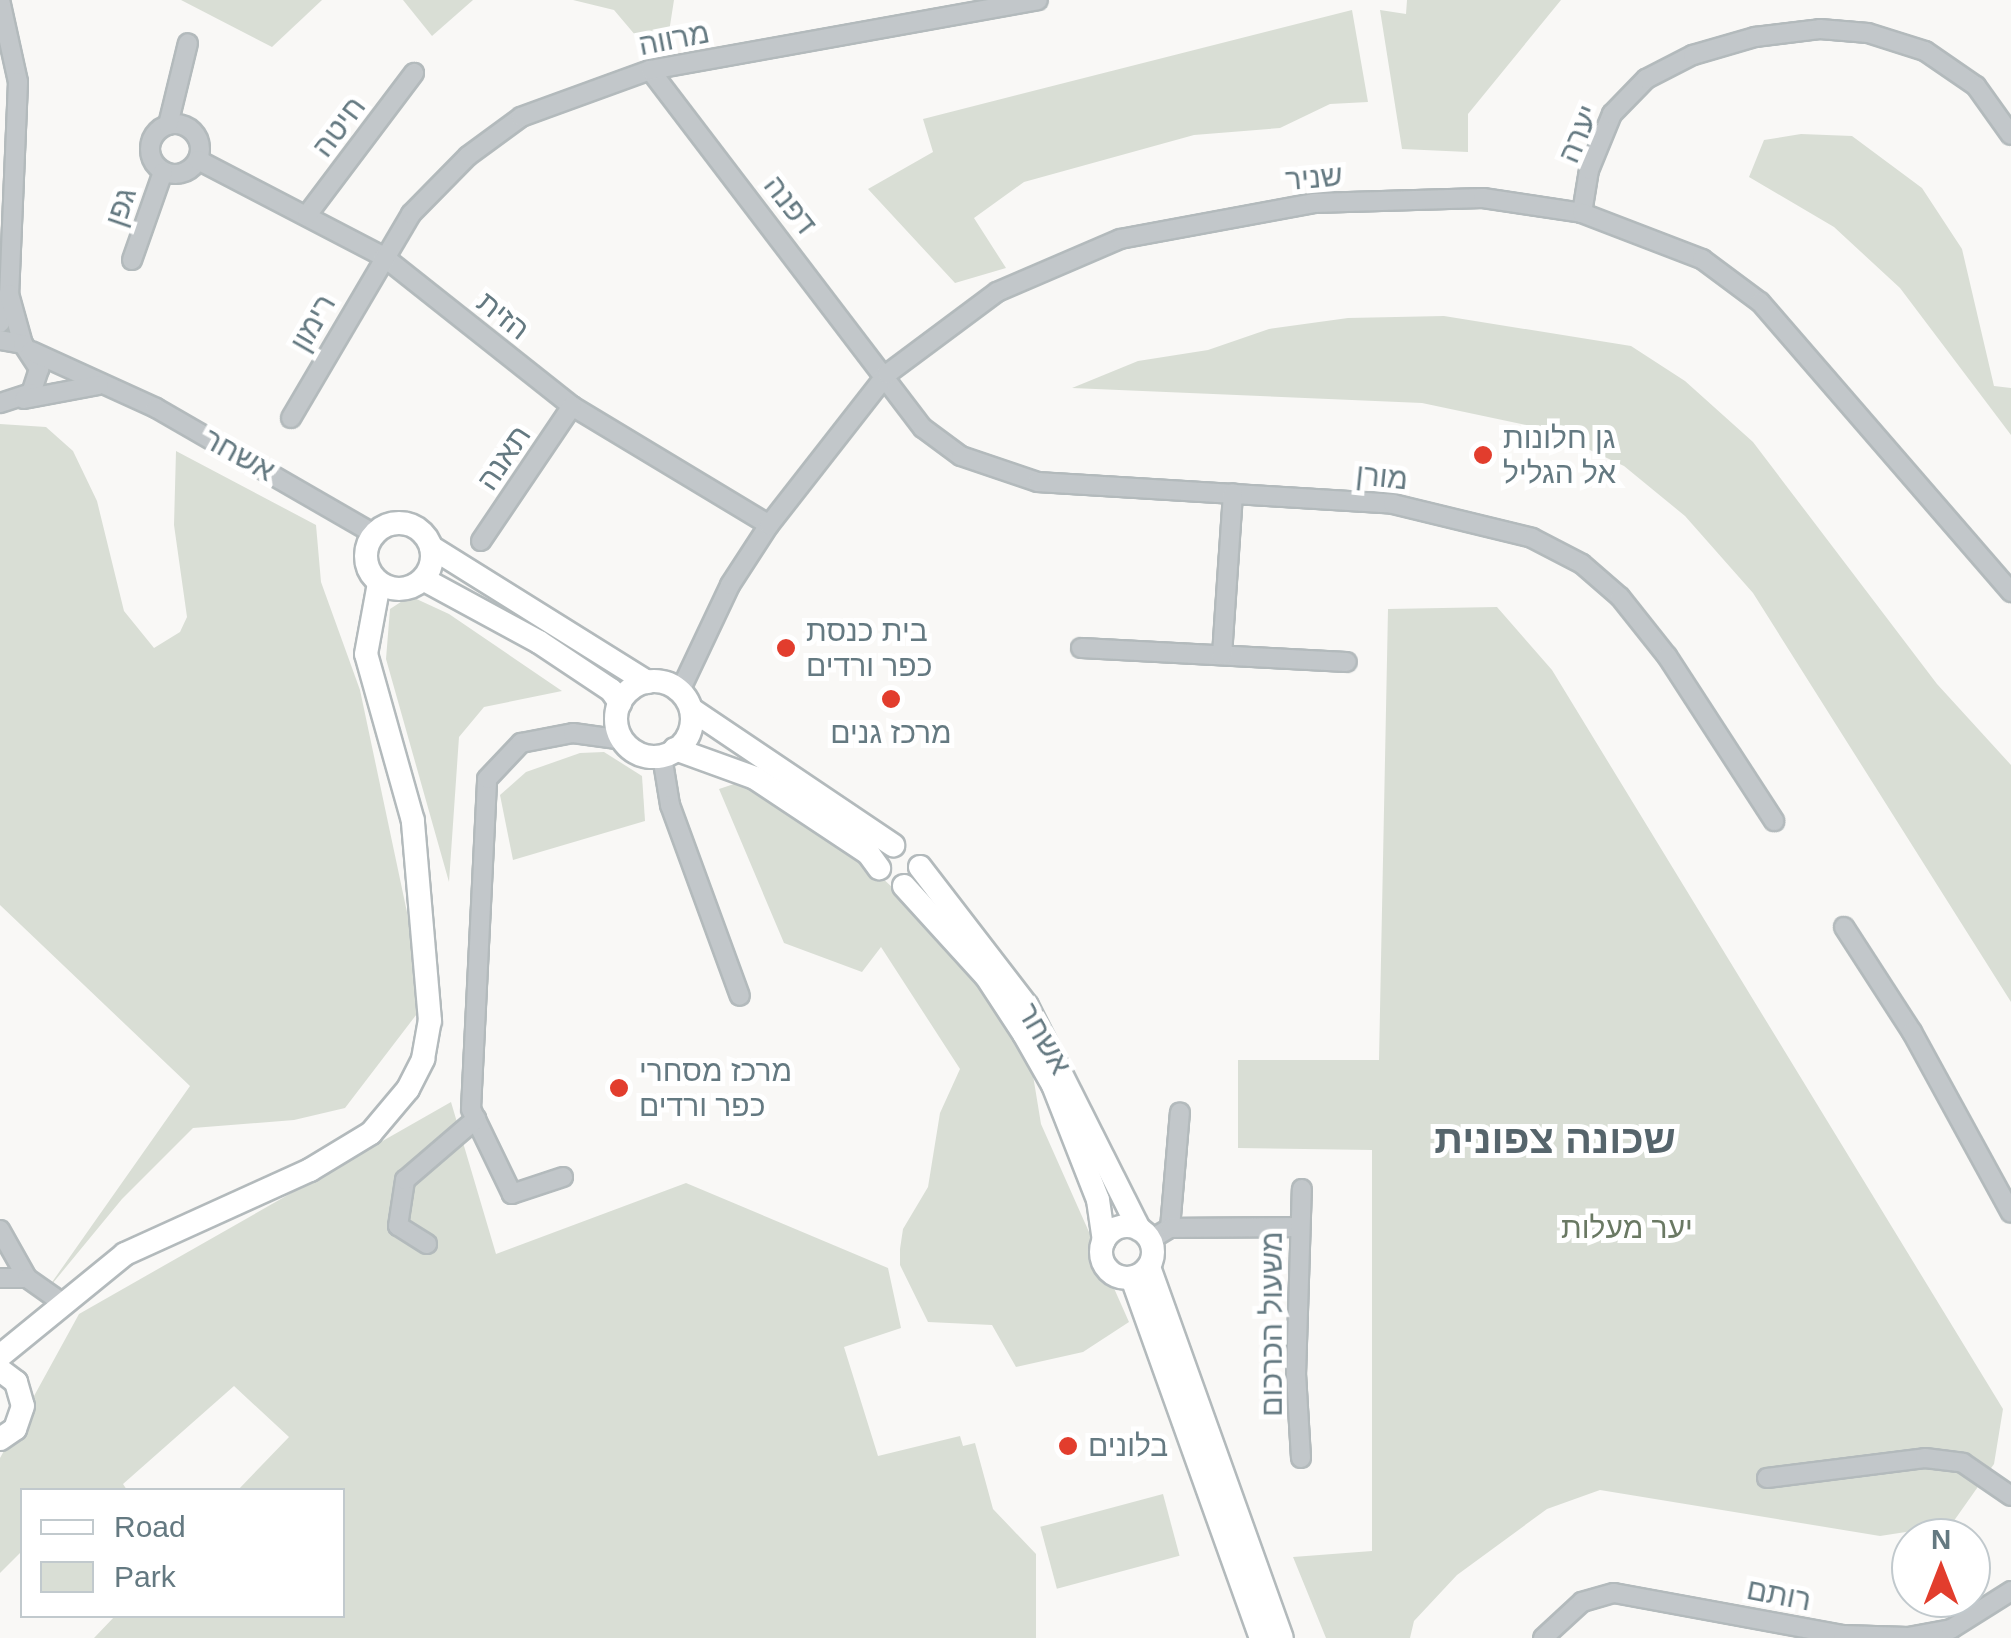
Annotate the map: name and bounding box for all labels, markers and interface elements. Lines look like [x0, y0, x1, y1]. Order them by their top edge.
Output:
street label: מרווה [636, 15, 712, 63]
street label: חיטה [305, 90, 373, 164]
street label: יערה [1551, 100, 1607, 168]
street label: שניר [1284, 158, 1344, 198]
street label: דפנה [756, 168, 824, 242]
street label: גפן [98, 183, 144, 231]
street label: הזית [470, 284, 536, 348]
street label: רימון [283, 288, 343, 358]
street label: תאנה [469, 419, 539, 497]
place label: גן חלונות אל הגליל [1503, 420, 1616, 490]
street label: אשחר [197, 421, 281, 489]
marker: גן חלונות אל הגליל [1472, 444, 1494, 466]
street label: מורן [1354, 456, 1410, 498]
place label: בית כנסת כפר ורדים [806, 613, 932, 684]
marker: בית כנסת כפר ורדים [775, 637, 797, 659]
marker: מרכז גנים [880, 688, 902, 710]
place label: מרכז גנים [830, 715, 952, 751]
street label: אשחר [1009, 997, 1079, 1081]
place label: מרכז מסחרי כפר ורדים [639, 1053, 792, 1124]
marker: מרכז מסחרי כפר ורדים [608, 1077, 630, 1099]
district label: שכונה צפונית [1434, 1115, 1676, 1163]
park label: יער מעלות [1561, 1210, 1693, 1246]
street label: משעול הכרכום [1254, 1231, 1290, 1417]
place label: בלונים [1088, 1428, 1168, 1464]
marker: בלונים [1057, 1435, 1079, 1457]
legend [20, 1488, 345, 1618]
text: Road [114, 1510, 186, 1543]
north arrow [1891, 1518, 1991, 1618]
text: N [1931, 1524, 1951, 1555]
text: Park [114, 1560, 176, 1593]
street label: רותם [1744, 1571, 1814, 1619]

